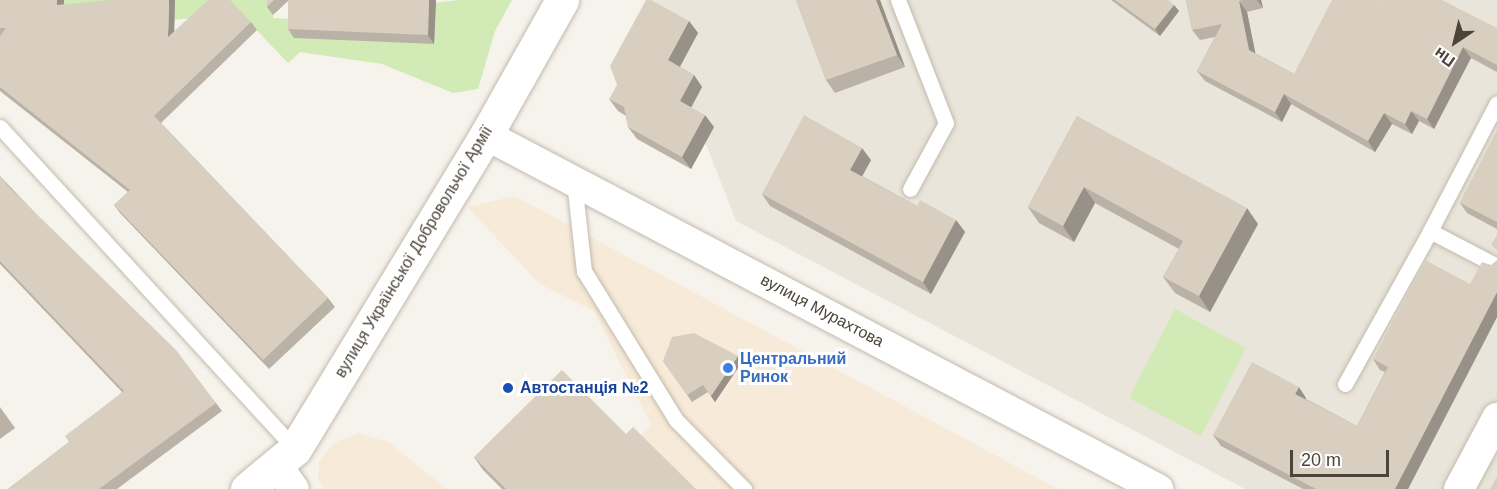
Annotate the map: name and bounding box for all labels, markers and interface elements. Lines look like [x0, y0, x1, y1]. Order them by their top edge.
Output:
north arrow [1425, 12, 1485, 72]
text: Пн [1431, 44, 1458, 70]
street label: вулиця Української Добровольчої Армії [331, 123, 497, 381]
street label: вулиця Мурахтова [757, 270, 887, 352]
place label: Центральний Ринок [740, 349, 846, 387]
marker: Центральний Ринок [721, 361, 735, 375]
place label: Автостанція №2 [520, 378, 648, 398]
marker: Автостанція №2 [501, 381, 515, 395]
scale bar [1293, 438, 1392, 476]
text: 20 m [1301, 450, 1341, 470]

